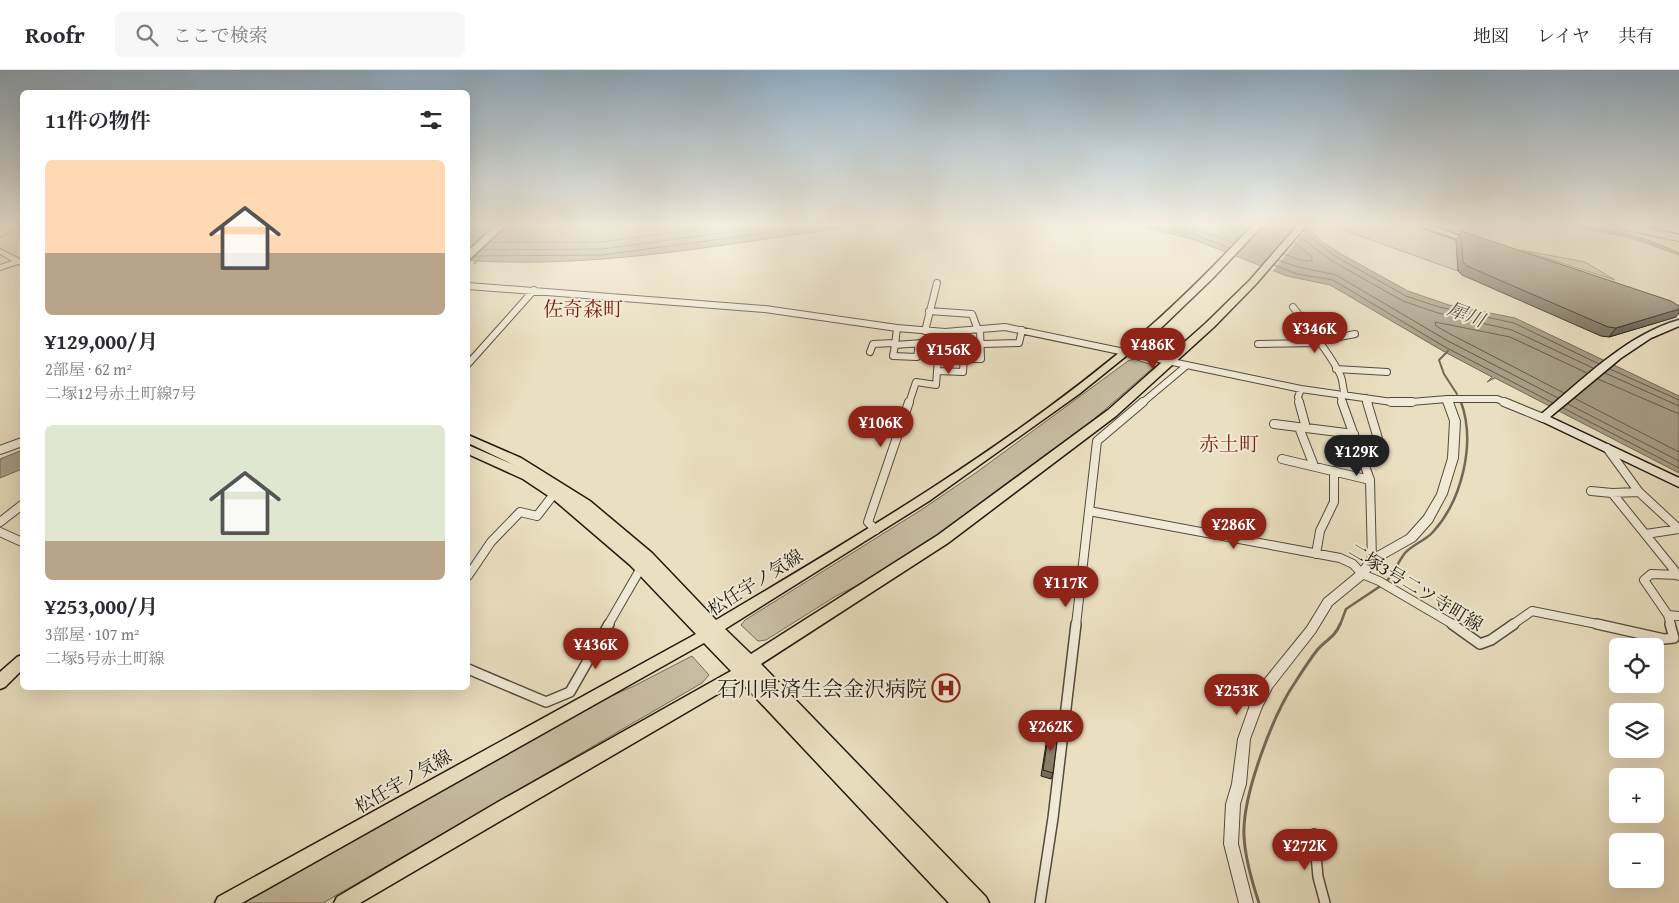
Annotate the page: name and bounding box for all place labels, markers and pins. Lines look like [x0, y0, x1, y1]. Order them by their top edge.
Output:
pin: ¥346K [1280, 312, 1350, 354]
pin: ¥486K [1118, 328, 1188, 370]
pin: ¥156K [914, 332, 984, 375]
pin: ¥106K [846, 406, 916, 448]
pin: ¥129K [1322, 434, 1392, 477]
pin: ¥286K [1199, 508, 1269, 550]
pin: ¥117K [1031, 566, 1101, 608]
pin: ¥436K [561, 628, 631, 670]
place label: 石川県済生会金沢病院 [717, 673, 927, 704]
hospital icon: 石川県済生会金沢病院 [931, 673, 961, 703]
pin: ¥253K [1202, 674, 1272, 716]
pin: ¥262K [1016, 710, 1086, 752]
pin: ¥272K [1270, 828, 1340, 871]

